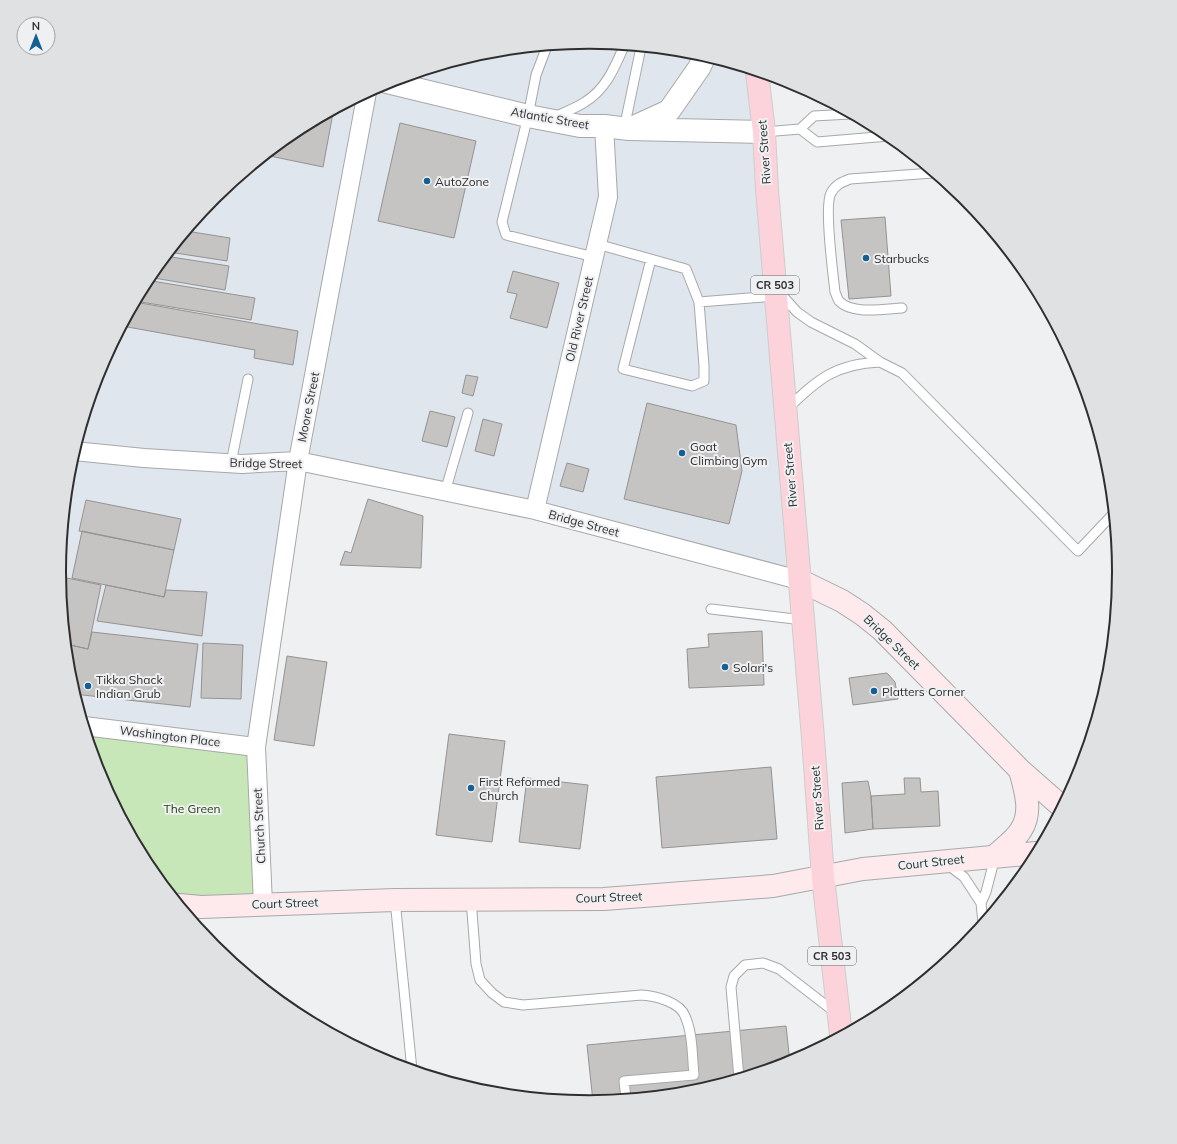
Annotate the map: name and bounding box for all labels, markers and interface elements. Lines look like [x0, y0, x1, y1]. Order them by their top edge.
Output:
north arrow [16, 16, 56, 56]
text: N [32, 19, 40, 33]
street label: Atlantic Street [510, 104, 590, 132]
street label: River Street [754, 119, 774, 185]
place label: AutoZone [435, 174, 489, 189]
marker: AutoZone [422, 176, 432, 186]
place label: Starbucks [874, 251, 929, 266]
marker: Starbucks [861, 253, 871, 263]
street label: Old River Street [562, 275, 596, 363]
road number: CR 503 [751, 276, 799, 294]
street label: Moore Street [294, 371, 322, 443]
place label: Goat Climbing Gym [690, 439, 768, 468]
street label: River Street [780, 442, 800, 508]
marker: Goat Climbing Gym [677, 448, 687, 458]
street label: Bridge Street [230, 455, 302, 471]
street label: Bridge Street [547, 506, 621, 540]
street label: Bridge Street [861, 611, 923, 673]
place label: Solari's [733, 660, 773, 675]
marker: Solari's [720, 662, 730, 672]
place label: Tikka Shack Indian Grub [96, 672, 163, 701]
marker: Tikka Shack Indian Grub [83, 681, 93, 691]
place label: Platters Corner [882, 684, 966, 699]
marker: Platters Corner [869, 686, 879, 696]
street label: Washington Place [119, 722, 221, 750]
street label: River Street [807, 765, 827, 831]
place label: First Reformed Church [479, 774, 560, 803]
marker: First Reformed Church [466, 783, 476, 793]
street label: Church Street [250, 788, 268, 864]
park label: The Green [163, 801, 221, 816]
street label: Court Street [897, 851, 965, 873]
street label: Court Street [575, 888, 643, 906]
street label: Court Street [251, 894, 319, 912]
road number: CR 503 [808, 947, 856, 965]

